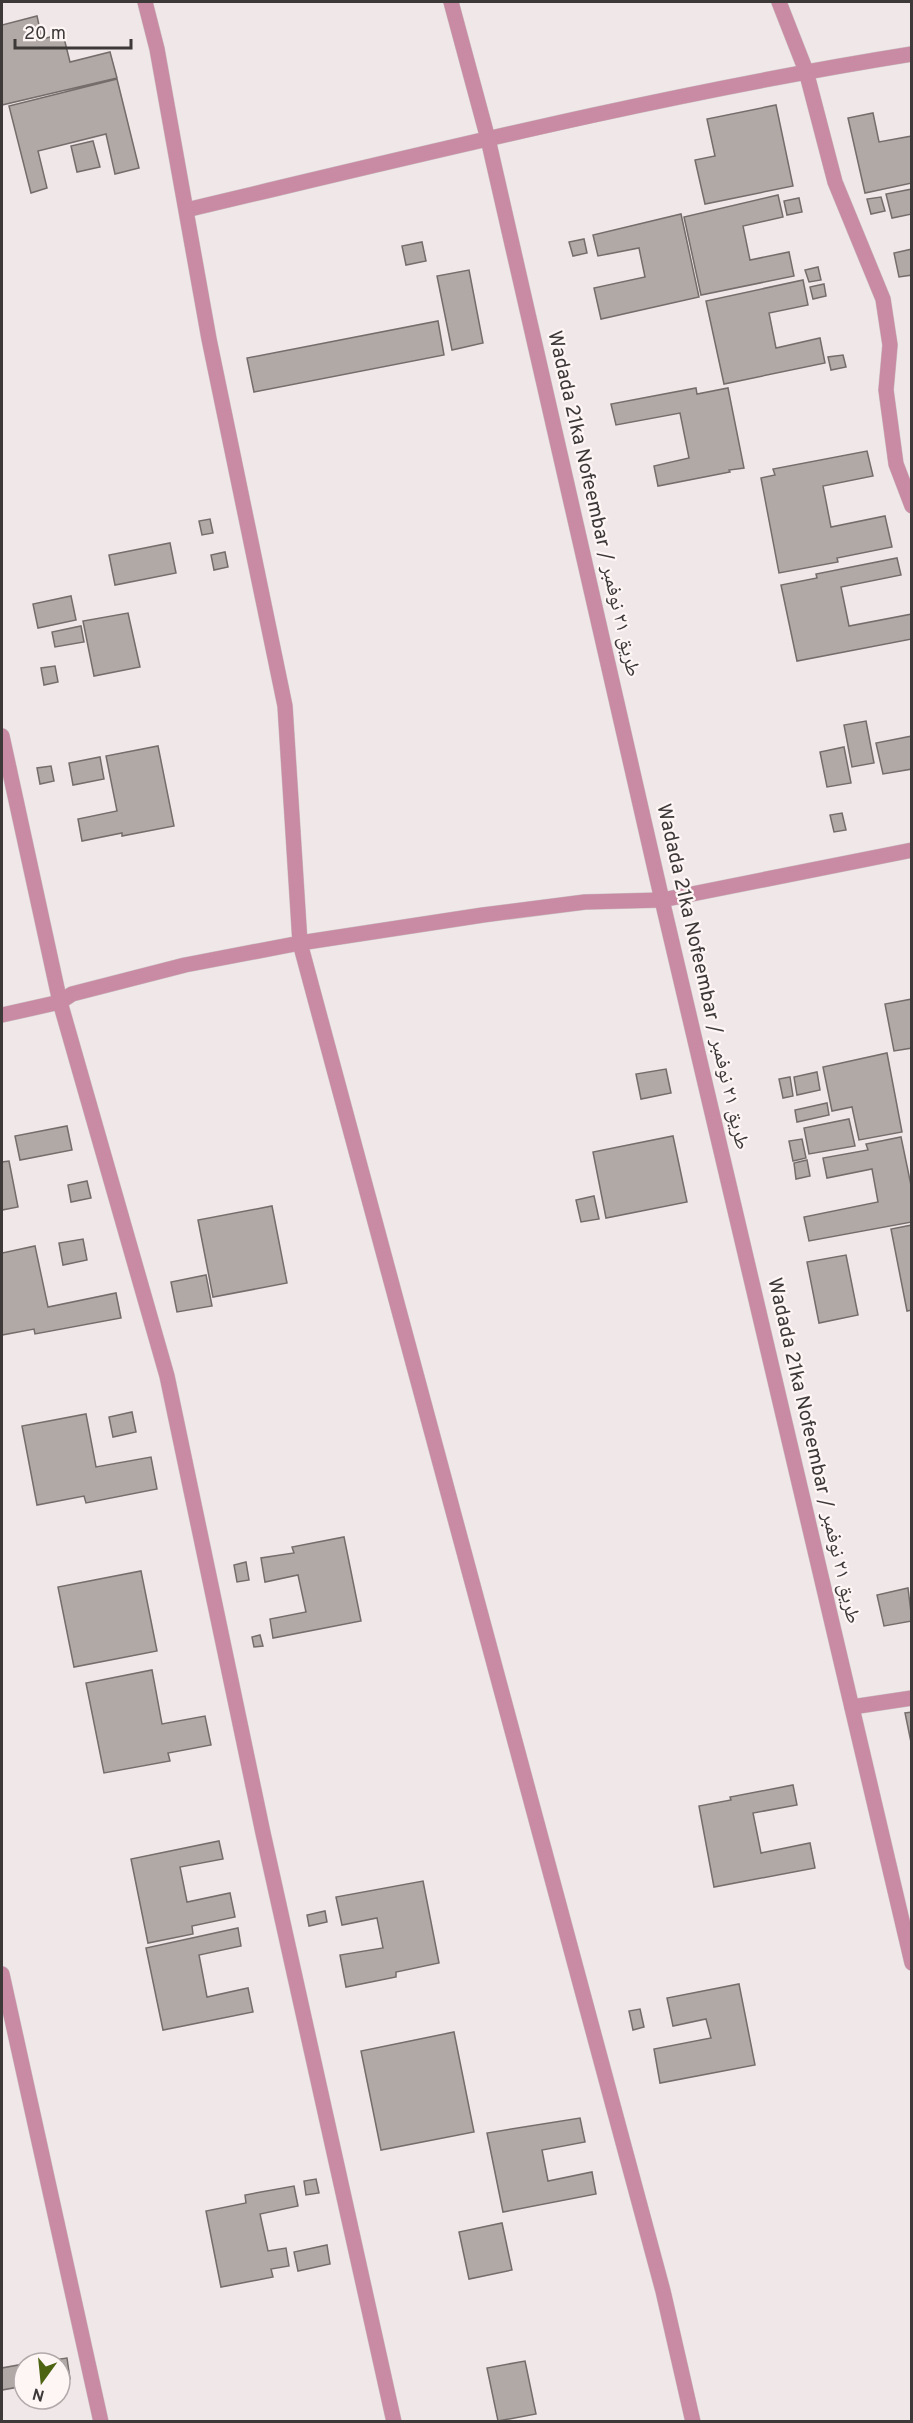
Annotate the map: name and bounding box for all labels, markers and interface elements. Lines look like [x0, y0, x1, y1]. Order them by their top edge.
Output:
scale bar [15, 12, 130, 50]
text: 20 m [24, 23, 66, 46]
street label: Wadada 21ka Nofeembar / طريق ٢١ نوفمبر [541, 329, 645, 679]
street label: Wadada 21ka Nofeembar / طريق ٢١ نوفمبر [650, 802, 754, 1152]
street label: Wadada 21ka Nofeembar / طريق ٢١ نوفمبر [761, 1276, 865, 1626]
north arrow [12, 2351, 72, 2411]
text: N [30, 2382, 47, 2405]

